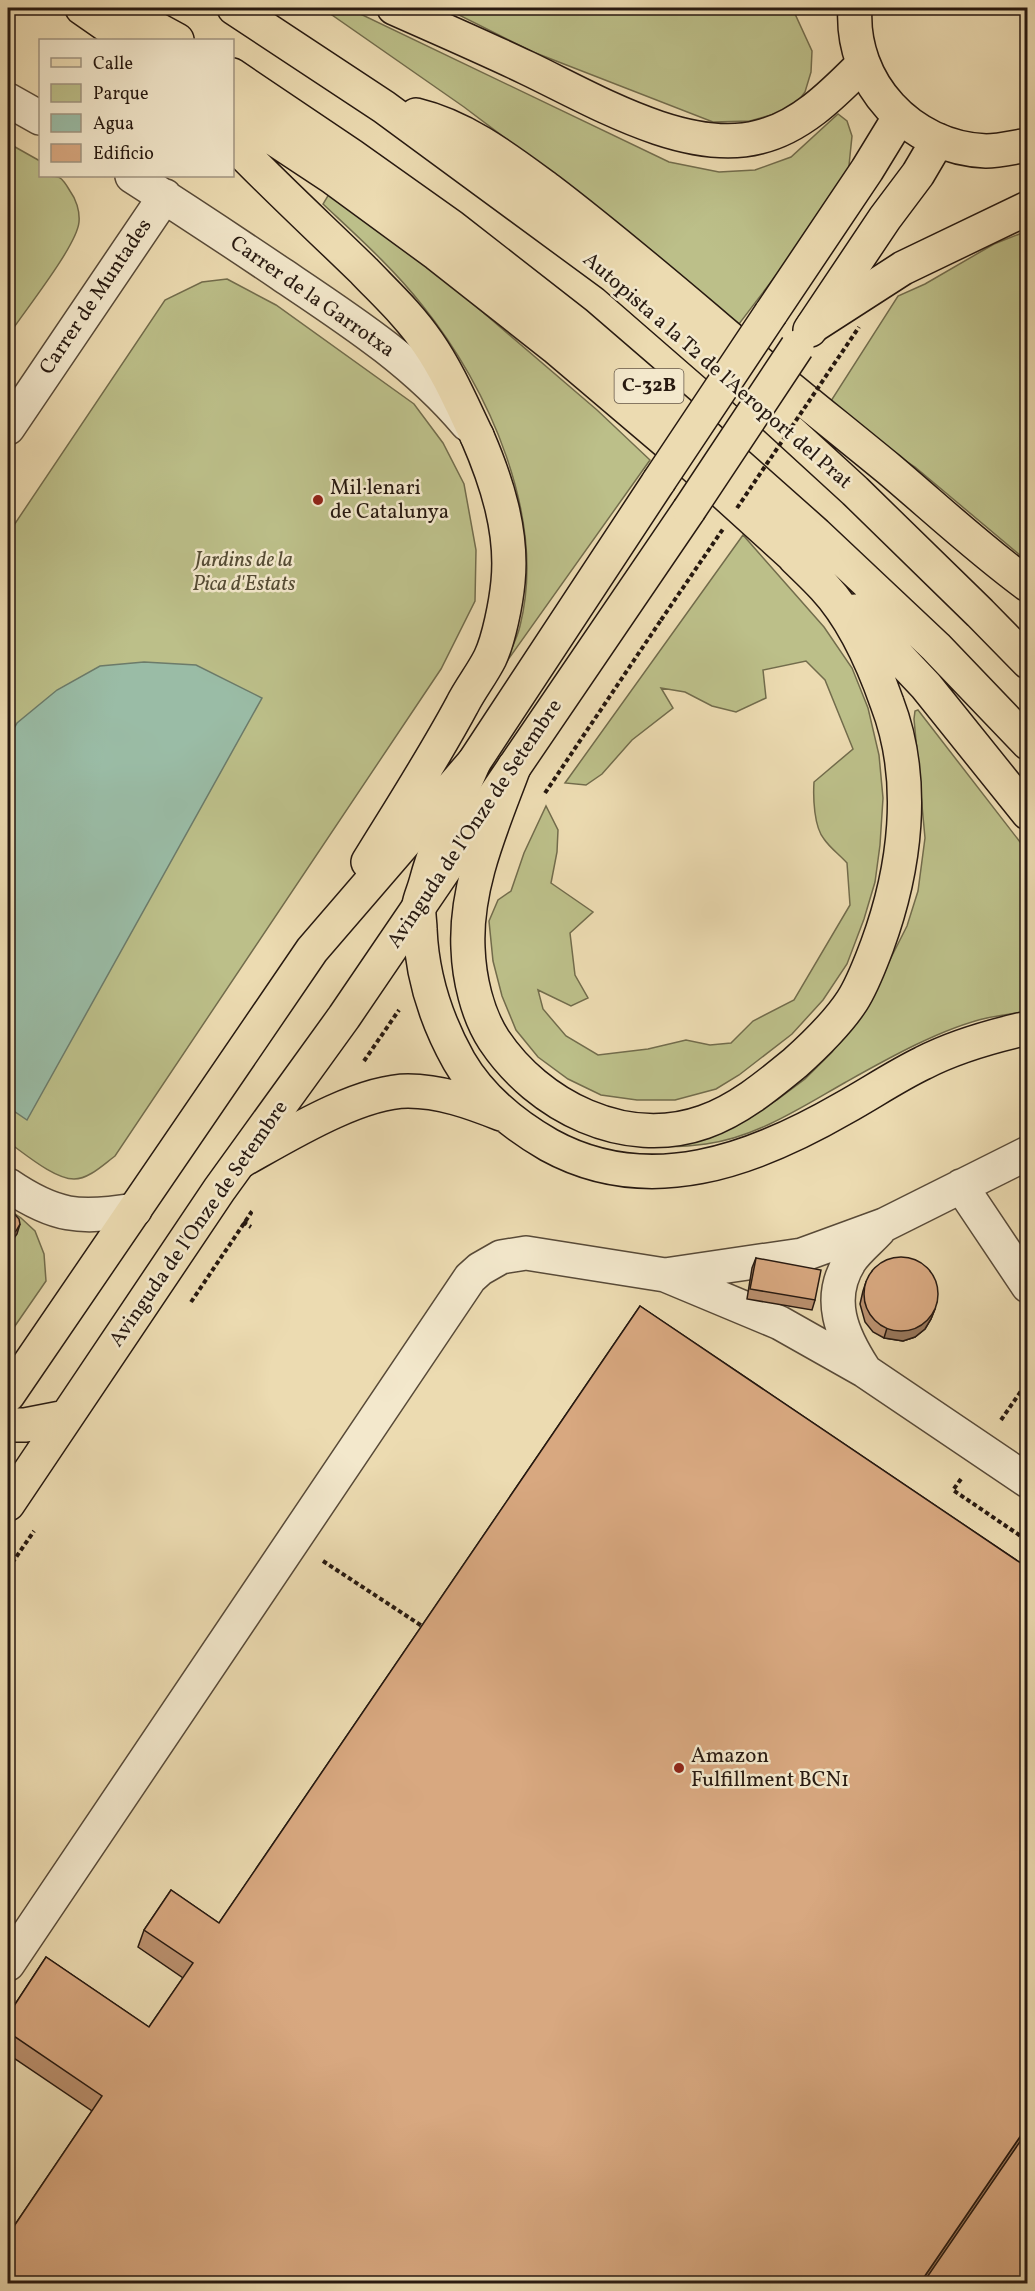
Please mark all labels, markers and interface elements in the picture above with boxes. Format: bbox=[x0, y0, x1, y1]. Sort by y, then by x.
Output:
legend bbox=[39, 39, 234, 177]
text: Calle bbox=[93, 52, 133, 77]
text: Parque bbox=[93, 82, 148, 107]
text: Agua bbox=[93, 112, 134, 137]
text: Edificio bbox=[93, 142, 154, 167]
street label: Carrer de Muntades bbox=[33, 213, 159, 381]
street label: Carrer de la Garrotxa bbox=[224, 229, 400, 365]
street label: Autopista a la T2 de l'Aeroport del Prat bbox=[576, 246, 858, 496]
road number: C-32B bbox=[614, 369, 684, 403]
place label: Mil·lenari de Catalunya bbox=[330, 474, 449, 527]
marker: Mil·lenari de Catalunya bbox=[311, 493, 325, 507]
park label: Jardins de la Pica d'Estats bbox=[193, 546, 296, 599]
street label: Avinguda de l'Onze de Setembre bbox=[381, 694, 569, 954]
street label: Avinguda de l'Onze de Setembre bbox=[103, 1095, 295, 1353]
place label: Amazon Fulfillment BCN1 bbox=[691, 1742, 849, 1795]
marker: Amazon Fulfillment BCN1 bbox=[672, 1761, 686, 1775]

